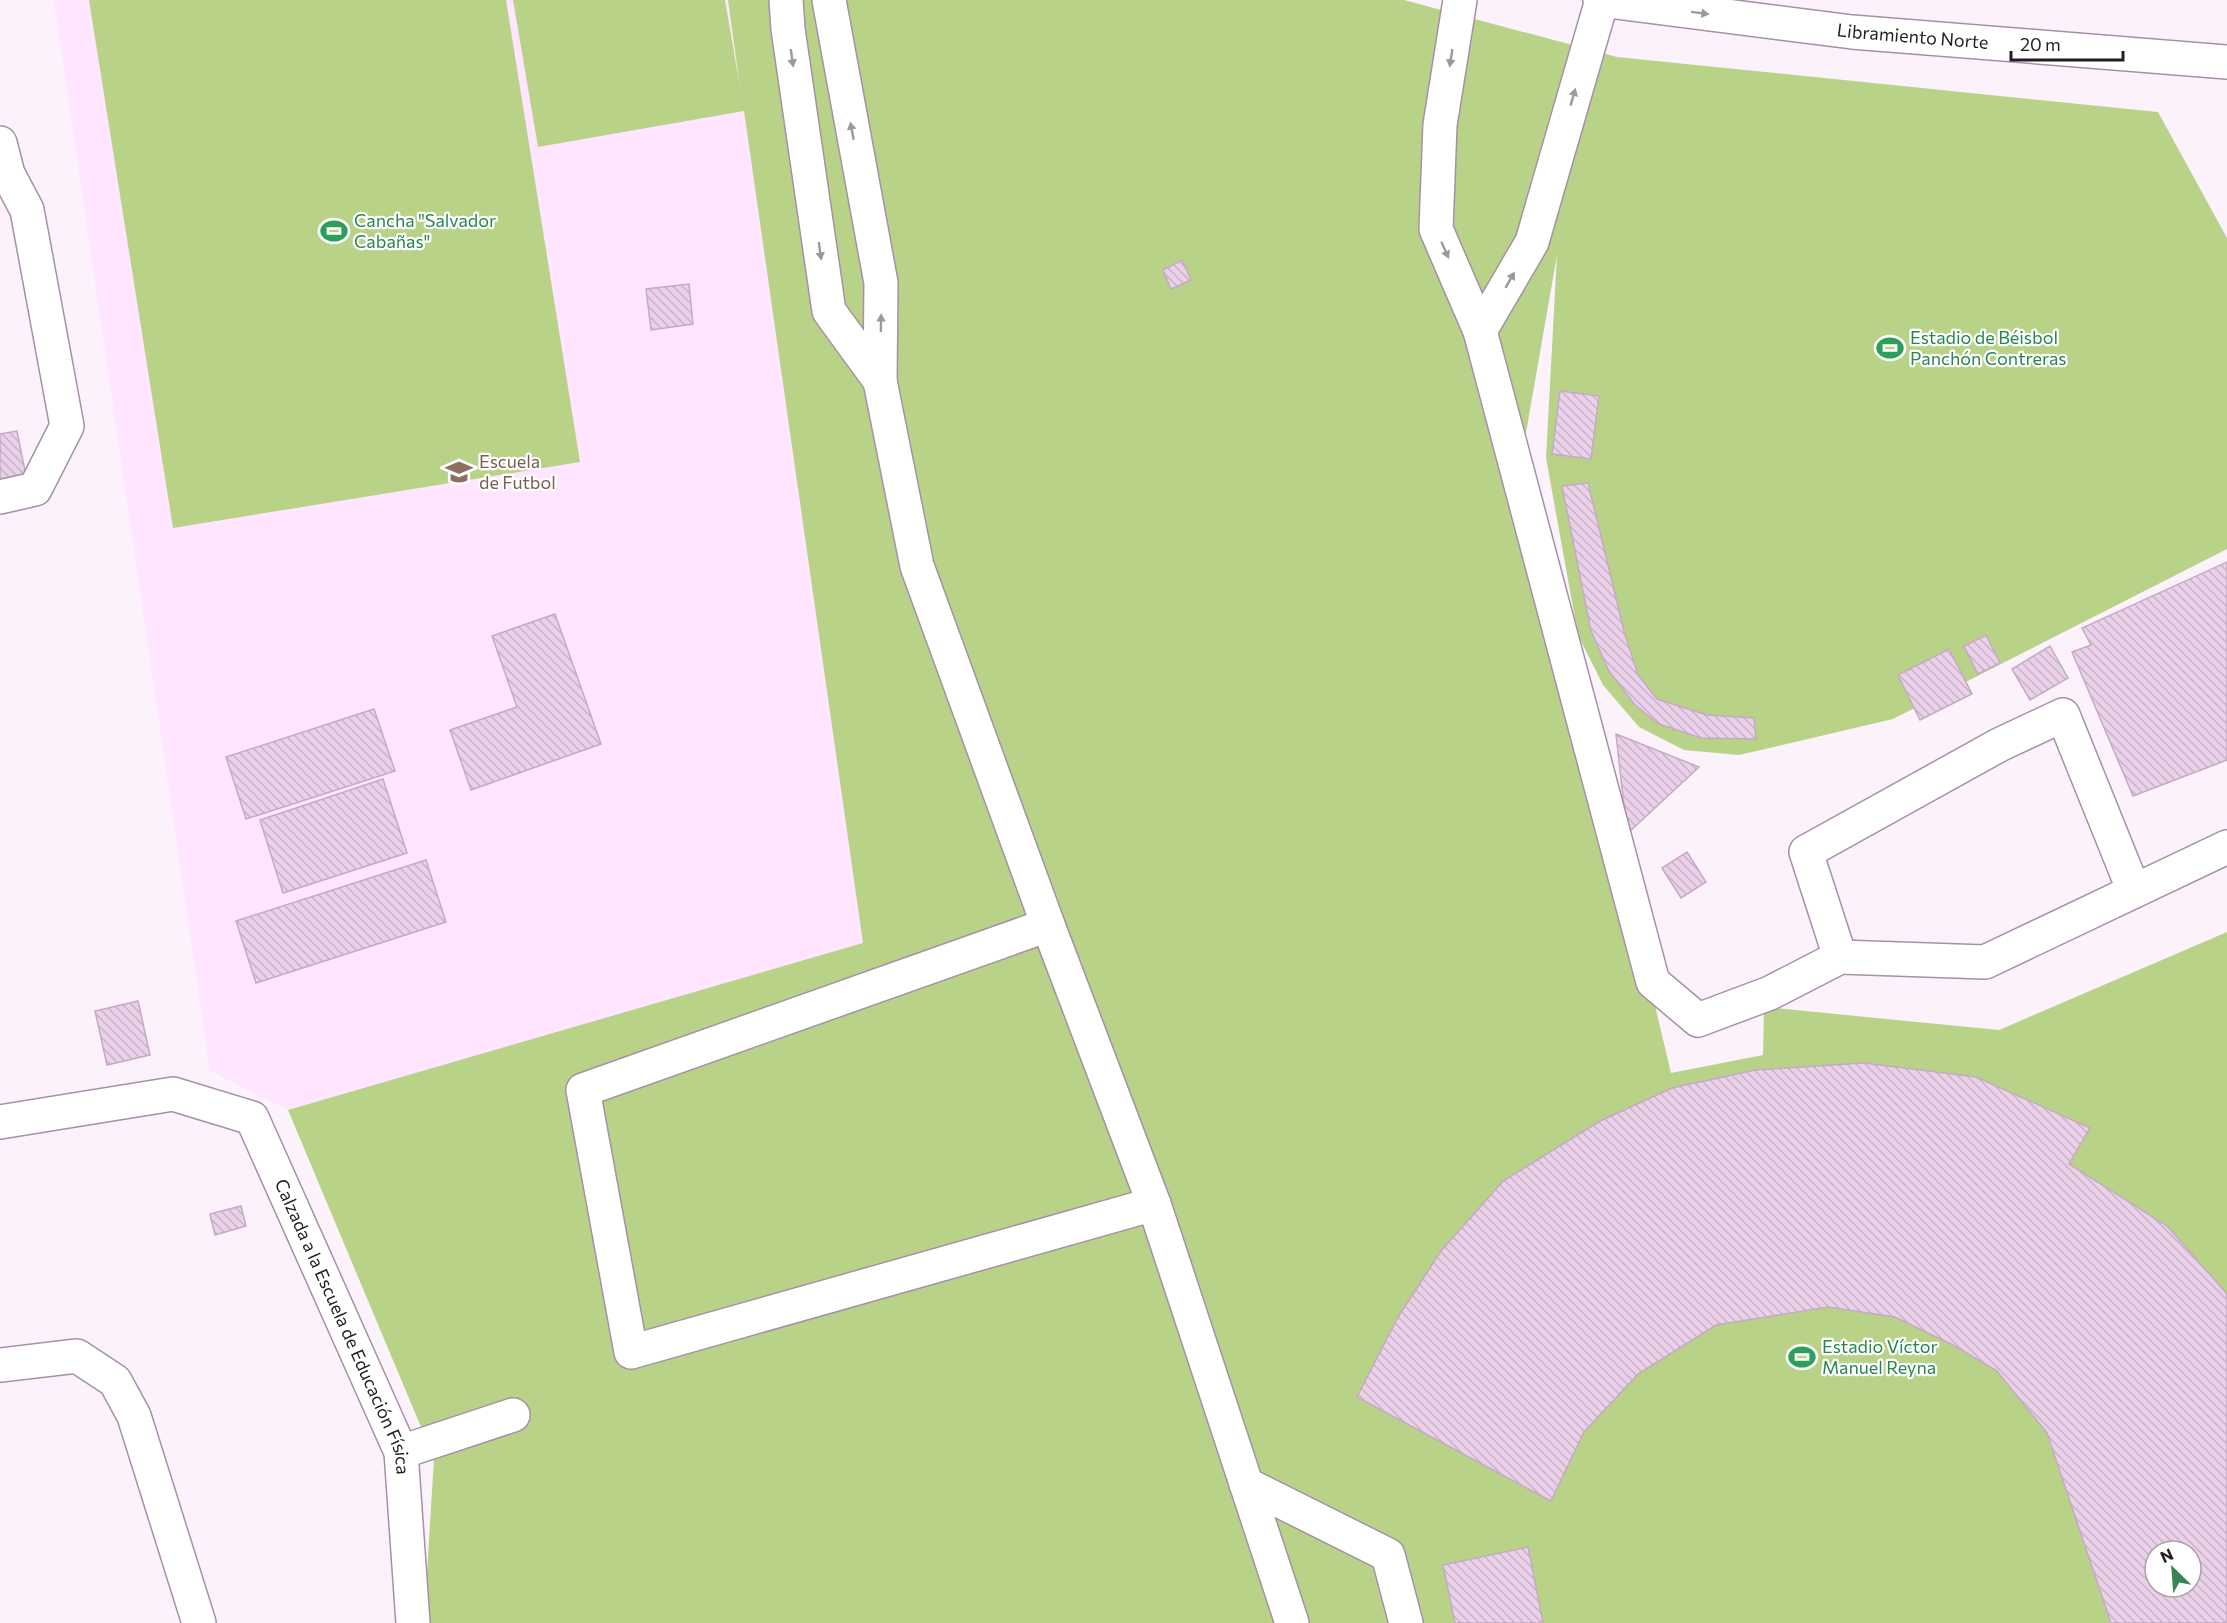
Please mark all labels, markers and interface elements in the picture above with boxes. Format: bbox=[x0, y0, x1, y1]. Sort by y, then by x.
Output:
one-way arrow bbox=[1690, 8, 1709, 18]
street label: Libramiento Norte bbox=[1836, 18, 1989, 53]
scale bar bbox=[2011, 24, 2124, 62]
text: 20 m bbox=[2020, 33, 2061, 55]
one-way arrow bbox=[1446, 48, 1455, 67]
one-way arrow bbox=[788, 49, 797, 68]
one-way arrow bbox=[1569, 88, 1578, 106]
one-way arrow bbox=[847, 121, 856, 140]
place label: Cancha "Salvador Cabañas" bbox=[354, 209, 496, 252]
sports icon: Cancha "Salvador Cabañas" bbox=[319, 216, 349, 246]
one-way arrow bbox=[1440, 241, 1450, 259]
one-way arrow bbox=[816, 242, 825, 261]
one-way arrow bbox=[1504, 272, 1515, 288]
one-way arrow bbox=[876, 313, 886, 332]
place label: Estadio de Béisbol Panchón Contreras bbox=[1910, 326, 2067, 369]
sports icon: Estadio de Béisbol Panchón Contreras bbox=[1875, 333, 1905, 363]
place label: Escuela de Futbol bbox=[479, 450, 556, 493]
school or university icon: Escuela de Futbol bbox=[444, 457, 474, 487]
street label: Calzada a la Escuela de Educación Física bbox=[271, 1175, 415, 1475]
place label: Estadio Víctor Manuel Reyna bbox=[1822, 1335, 1938, 1378]
sports icon: Estadio Víctor Manuel Reyna bbox=[1787, 1342, 1817, 1372]
north arrow bbox=[2143, 1539, 2203, 1599]
text: N bbox=[2157, 1544, 2176, 1566]

